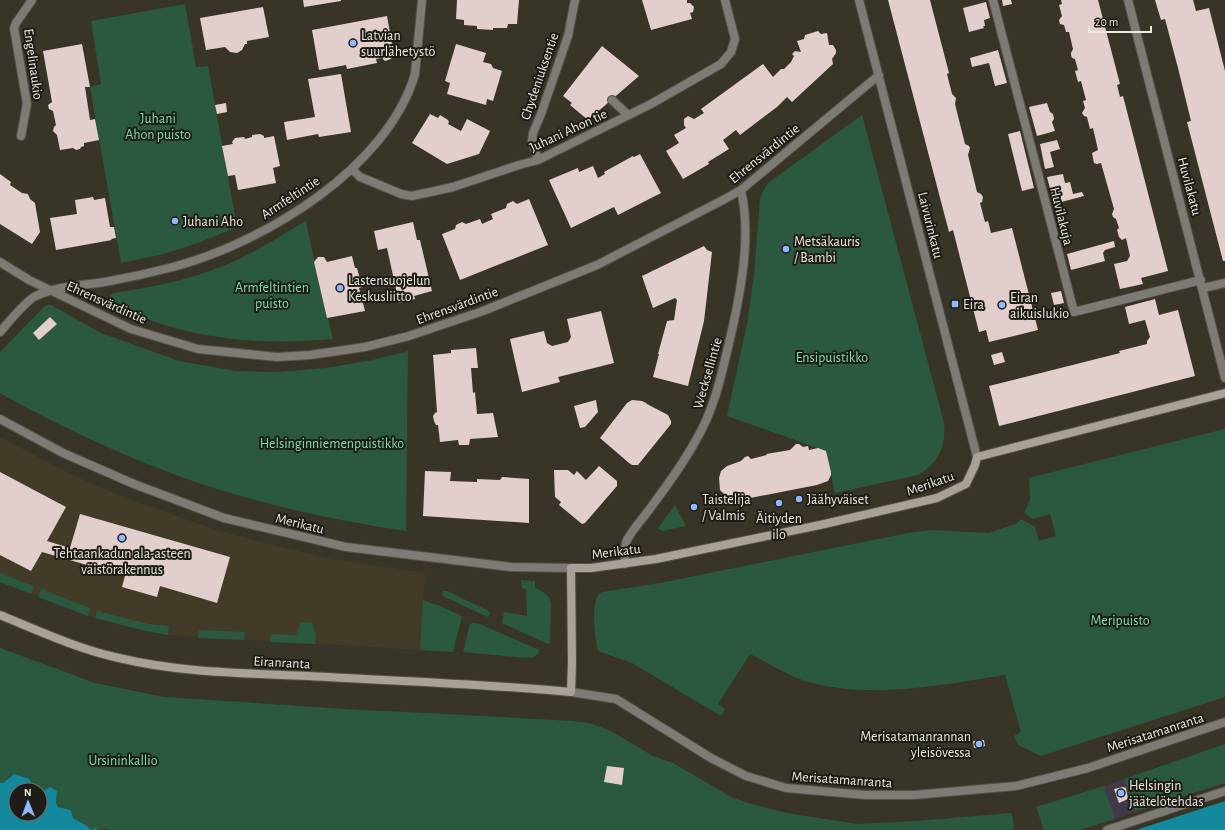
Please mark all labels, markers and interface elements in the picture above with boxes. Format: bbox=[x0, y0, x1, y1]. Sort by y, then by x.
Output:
scale bar bbox=[1089, 8, 1151, 34]
text: 20 m bbox=[1095, 16, 1118, 28]
street label: Engelinaukio bbox=[21, 28, 45, 101]
place label: Latvian suurlähetystö bbox=[361, 29, 435, 59]
street label: Chydeniuksentie bbox=[518, 31, 561, 122]
marker: Latvian suurlähetystö bbox=[348, 38, 358, 48]
street label: Juhani Ahon tie bbox=[527, 107, 609, 155]
park label: Juhani Ahon puisto bbox=[125, 112, 191, 142]
street label: Ehrensvärdintie bbox=[727, 121, 802, 186]
street label: Huvilakatu bbox=[1175, 156, 1204, 217]
street label: Armfeltintie bbox=[259, 174, 322, 222]
street label: Huvilakuja bbox=[1047, 186, 1075, 247]
street label: Laivurinkatu bbox=[915, 191, 945, 260]
place label: Juhani Aho bbox=[183, 215, 243, 229]
marker: Juhani Aho bbox=[170, 216, 180, 226]
place label: Metsäkauris / Bambi bbox=[794, 235, 860, 265]
marker: Metsäkauris / Bambi bbox=[781, 244, 791, 254]
place label: Lastensuojelun Keskusliitto bbox=[348, 274, 430, 304]
street label: Ehrensvärdintie bbox=[64, 279, 149, 327]
park label: Armfeltintien puisto bbox=[235, 281, 309, 311]
marker: Lastensuojelun Keskusliitto bbox=[335, 283, 345, 293]
street label: Ehrensvärdintie bbox=[415, 285, 500, 327]
place label: Eiran aikuislukio bbox=[1010, 291, 1069, 321]
place label: Eira bbox=[963, 298, 985, 312]
marker: Eira bbox=[950, 299, 960, 309]
marker: Eiran aikuislukio bbox=[997, 300, 1007, 310]
street label: Wecksellintie bbox=[691, 336, 725, 411]
park label: Ensipuistikko bbox=[796, 351, 868, 365]
park label: Helsinginniemenpuistikko bbox=[260, 437, 404, 451]
street label: Merikatu bbox=[905, 469, 956, 499]
place label: Taistelija / Valmis bbox=[702, 493, 751, 523]
place label: Jäähyväiset bbox=[807, 493, 869, 507]
marker: Jäähyväiset bbox=[794, 494, 804, 504]
marker: Äitiyden ilo bbox=[774, 498, 784, 508]
marker: Taistelija / Valmis bbox=[689, 502, 699, 512]
place label: Äitiyden ilo bbox=[756, 510, 802, 542]
street label: Merikatu bbox=[274, 511, 325, 537]
marker: Tehtaankadun ala-asteen väistörakennus bbox=[117, 533, 127, 543]
street label: Merikatu bbox=[591, 542, 641, 562]
place label: Tehtaankadun ala-asteen väistörakennus bbox=[53, 547, 191, 577]
park label: Meripuisto bbox=[1090, 614, 1150, 628]
street label: Eiranranta bbox=[253, 655, 311, 672]
street label: Merisatamanranta bbox=[1105, 711, 1206, 755]
place label: Merisatamanrannan yleisövessa bbox=[860, 730, 972, 760]
marker: Merisatamanrannan yleisövessa bbox=[974, 739, 984, 749]
park label: Ursininkallio bbox=[88, 754, 158, 768]
street label: Merisatamanranta bbox=[791, 769, 893, 791]
place label: Helsingin jäätelötehdas bbox=[1129, 779, 1204, 809]
north arrow bbox=[8, 782, 48, 822]
text: N bbox=[24, 787, 32, 798]
marker: Helsingin jäätelötehdas bbox=[1116, 788, 1126, 798]

